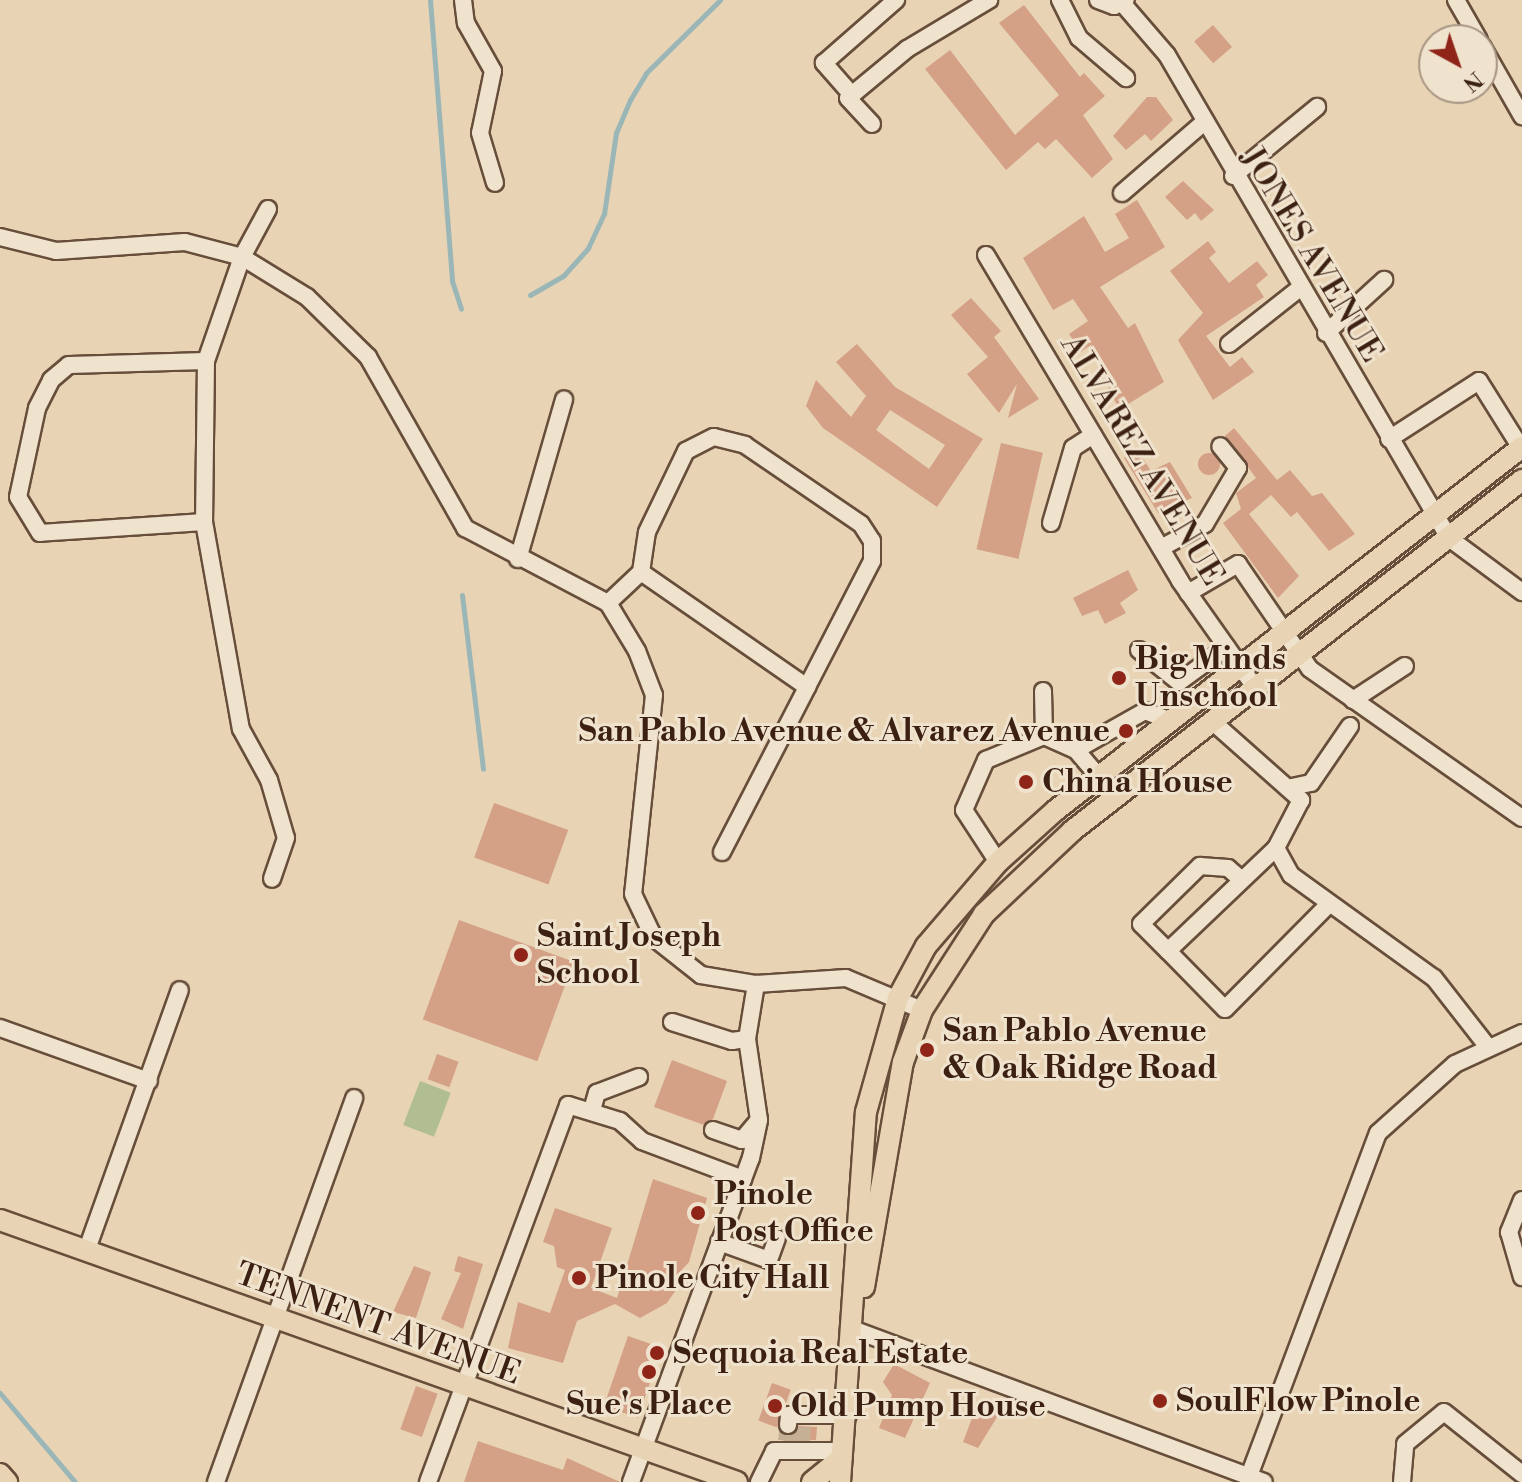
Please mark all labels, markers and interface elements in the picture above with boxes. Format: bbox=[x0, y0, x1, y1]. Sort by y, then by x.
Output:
north arrow bbox=[1418, 24, 1498, 104]
text: N bbox=[1457, 65, 1488, 97]
street label: JONES AVENUE bbox=[1233, 141, 1391, 369]
street label: ALVAREZ AVENUE bbox=[1052, 328, 1232, 592]
place label: Big Minds Unschool bbox=[1135, 641, 1286, 716]
marker: Big Minds Unschool bbox=[1110, 669, 1128, 687]
place label: San Pablo Avenue & Alvarez Avenue bbox=[579, 712, 1110, 750]
marker: San Pablo Avenue & Alvarez Avenue bbox=[1117, 722, 1135, 740]
place label: China House bbox=[1042, 763, 1233, 801]
marker: China House bbox=[1017, 773, 1035, 791]
place label: Saint Joseph School bbox=[537, 918, 721, 993]
marker: Saint Joseph School bbox=[512, 946, 530, 964]
place label: San Pablo Avenue & Oak Ridge Road bbox=[943, 1013, 1218, 1088]
marker: San Pablo Avenue & Oak Ridge Road bbox=[918, 1041, 936, 1059]
place label: Pinole Post Office bbox=[714, 1176, 874, 1251]
marker: Pinole Post Office bbox=[689, 1204, 707, 1222]
street label: TENNENT AVENUE bbox=[230, 1255, 526, 1393]
place label: Pinole City Hall bbox=[595, 1259, 829, 1297]
marker: Pinole City Hall bbox=[570, 1269, 588, 1287]
place label: Sequoia Real Estate bbox=[673, 1334, 968, 1372]
marker: Sequoia Real Estate bbox=[648, 1344, 666, 1362]
marker: Sue's Place bbox=[640, 1363, 658, 1381]
place label: SoulFlow Pinole bbox=[1176, 1382, 1421, 1420]
place label: Sue's Place bbox=[566, 1385, 732, 1423]
place label: Old Pump House bbox=[791, 1387, 1046, 1425]
marker: SoulFlow Pinole bbox=[1151, 1392, 1169, 1410]
marker: Old Pump House bbox=[766, 1397, 784, 1415]

